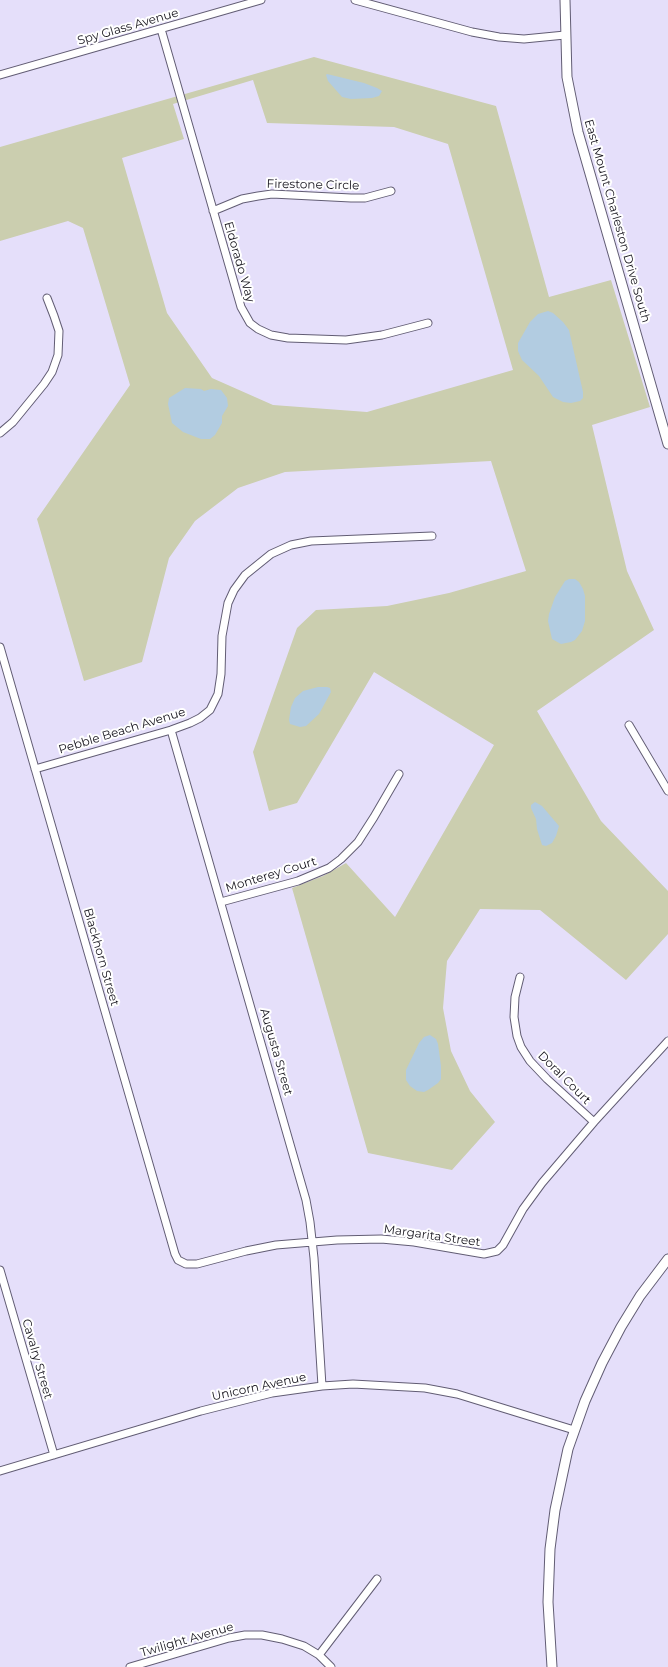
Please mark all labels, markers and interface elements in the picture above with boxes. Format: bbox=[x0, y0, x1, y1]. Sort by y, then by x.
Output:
street label: Spy Glass Avenue bbox=[76, 6, 180, 48]
street label: East Mount Charleston Drive South bbox=[581, 118, 653, 324]
street label: Firestone Circle bbox=[266, 177, 360, 193]
street label: Eldorado Way bbox=[221, 220, 257, 304]
street label: Pebble Beach Avenue bbox=[57, 705, 187, 757]
street label: Monterey Court bbox=[224, 854, 318, 896]
street label: Blackhorn Street bbox=[80, 906, 122, 1008]
street label: Augusta Street bbox=[257, 1007, 295, 1097]
street label: Doral Court bbox=[535, 1049, 593, 1107]
street label: Margarita Street bbox=[383, 1222, 481, 1250]
street label: Cavalry Street bbox=[19, 1317, 55, 1401]
street label: Unicorn Avenue bbox=[210, 1370, 308, 1404]
street label: Twilight Avenue bbox=[139, 1620, 235, 1660]

